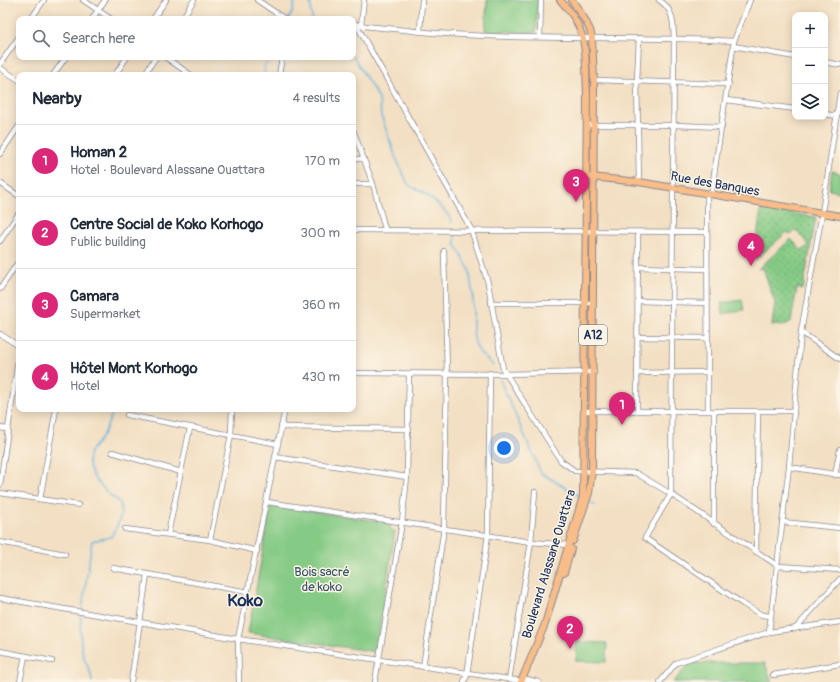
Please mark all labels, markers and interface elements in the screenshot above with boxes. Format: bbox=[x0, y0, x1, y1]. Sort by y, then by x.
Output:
map controls bbox=[792, 12, 828, 120]
button: + bbox=[792, 12, 828, 48]
search box bbox=[16, 16, 356, 60]
icon: search bbox=[30, 27, 52, 49]
text: Search here bbox=[62, 29, 135, 48]
button: − bbox=[792, 48, 828, 84]
button: layers bbox=[792, 84, 828, 120]
text: Nearby bbox=[32, 88, 81, 109]
text: 4 results bbox=[293, 90, 340, 106]
text: Homan 2 bbox=[70, 143, 127, 162]
text: 1 bbox=[42, 153, 48, 169]
text: 170 m bbox=[305, 153, 340, 169]
text: Hotel · Boulevard Alassane Ouattara bbox=[70, 162, 265, 178]
street label: Rue des Banques bbox=[669, 168, 761, 200]
pin: 3 bbox=[563, 169, 589, 202]
text: Centre Social de Koko Korhogo bbox=[70, 215, 263, 234]
text: 2 bbox=[41, 225, 49, 241]
text: 300 m bbox=[301, 225, 340, 241]
pin: 4 bbox=[738, 233, 764, 266]
text: Public building bbox=[70, 234, 146, 250]
text: Camara bbox=[70, 287, 119, 306]
text: 3 bbox=[41, 297, 49, 313]
text: 360 m bbox=[302, 297, 340, 313]
text: Supermarket bbox=[70, 306, 141, 322]
road number: A12 bbox=[579, 325, 607, 345]
text: Hôtel Mont Korhogo bbox=[70, 359, 197, 378]
text: 4 bbox=[41, 369, 49, 385]
text: 430 m bbox=[302, 369, 340, 385]
text: Hotel bbox=[70, 378, 100, 394]
pin: 1 bbox=[609, 392, 635, 425]
your location bbox=[494, 438, 514, 458]
street label: Boulevard Alassane Ouattara bbox=[519, 488, 579, 640]
park label: Bois sacré de koko bbox=[294, 564, 350, 595]
district label: Koko bbox=[227, 590, 263, 611]
pin: 2 bbox=[557, 616, 583, 649]

